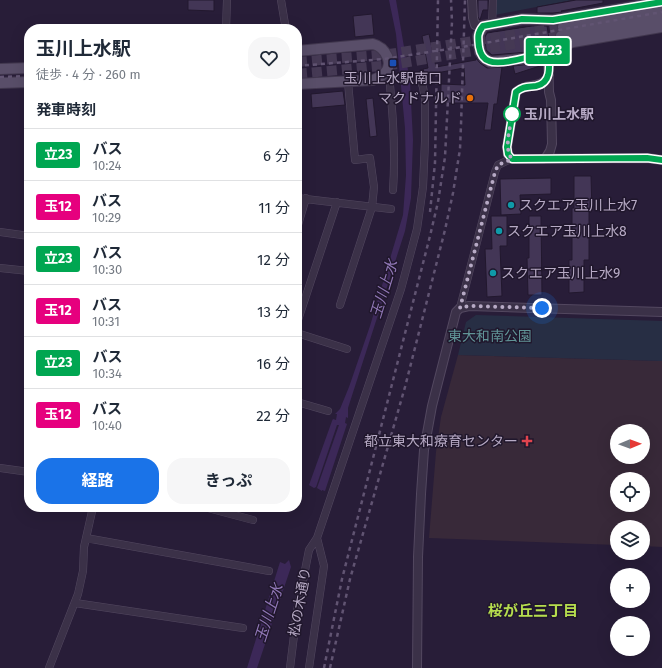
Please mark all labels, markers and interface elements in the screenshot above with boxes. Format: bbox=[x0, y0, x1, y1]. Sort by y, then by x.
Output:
text: 玉川上水駅 bbox=[36, 37, 131, 60]
button: heart bbox=[248, 37, 290, 79]
line badge: 立23 bbox=[525, 38, 571, 64]
text: 立23 bbox=[534, 42, 562, 59]
marker: 玉川上水駅南口 bbox=[388, 58, 398, 68]
text: 徒歩 · 4 分 · 260 m bbox=[36, 67, 141, 82]
place label: 玉川上水駅南口 bbox=[344, 70, 442, 87]
place label: マクドナルド bbox=[378, 90, 462, 107]
marker: マクドナルド bbox=[465, 93, 475, 103]
text: 発車時刻 bbox=[36, 101, 96, 119]
marker: 玉川上水駅 bbox=[503, 105, 521, 123]
place label: 玉川上水駅 bbox=[524, 106, 594, 123]
text: バス bbox=[92, 140, 122, 158]
text: 立23 bbox=[44, 146, 72, 163]
text: 6 分 bbox=[263, 147, 290, 165]
text: 10:24 bbox=[92, 158, 121, 173]
text: バス bbox=[92, 192, 122, 210]
place label: スクエア玉川上水7 bbox=[519, 197, 637, 214]
text: 玉12 bbox=[44, 198, 72, 215]
text: 11 分 bbox=[258, 199, 290, 217]
marker: スクエア玉川上水7 bbox=[506, 200, 516, 210]
text: 10:29 bbox=[92, 210, 121, 225]
place label: スクエア玉川上水8 bbox=[507, 223, 627, 240]
marker: スクエア玉川上水8 bbox=[494, 226, 504, 236]
text: バス bbox=[92, 244, 122, 262]
text: 立23 bbox=[44, 250, 72, 267]
text: 12 分 bbox=[257, 251, 290, 269]
water label: 玉川上水 bbox=[367, 256, 402, 320]
text: 10:30 bbox=[92, 262, 122, 277]
place label: スクエア玉川上水9 bbox=[501, 265, 620, 282]
marker: スクエア玉川上水9 bbox=[488, 268, 498, 278]
text: バス bbox=[92, 296, 122, 314]
your location bbox=[532, 298, 552, 318]
text: 玉12 bbox=[44, 302, 72, 319]
text: 13 分 bbox=[257, 303, 290, 321]
text: 10:31 bbox=[92, 314, 120, 329]
park label: 東大和南公園 bbox=[448, 328, 532, 345]
text: バス bbox=[92, 348, 122, 366]
text: 立23 bbox=[44, 354, 72, 371]
text: 16 分 bbox=[257, 355, 290, 373]
text: 10:34 bbox=[92, 366, 122, 381]
text: バス bbox=[92, 400, 122, 418]
text: 玉12 bbox=[44, 406, 72, 423]
text: 22 分 bbox=[256, 407, 290, 425]
text: 10:40 bbox=[92, 418, 122, 433]
north arrow bbox=[610, 424, 650, 464]
map controls bbox=[610, 424, 650, 656]
place label: 都立東大和療育センター bbox=[364, 433, 518, 450]
marker: 都立東大和療育センター bbox=[521, 435, 533, 447]
button: 経路 bbox=[36, 458, 159, 504]
button: きっぷ bbox=[167, 458, 290, 504]
button: locate bbox=[610, 472, 650, 512]
button: layers bbox=[610, 520, 650, 560]
street label: 松の木通り bbox=[286, 566, 314, 638]
button: + bbox=[610, 568, 650, 608]
water label: 玉川上水 bbox=[251, 580, 287, 644]
district label: 桜が丘三丁目 bbox=[488, 602, 578, 620]
button: − bbox=[610, 616, 650, 656]

